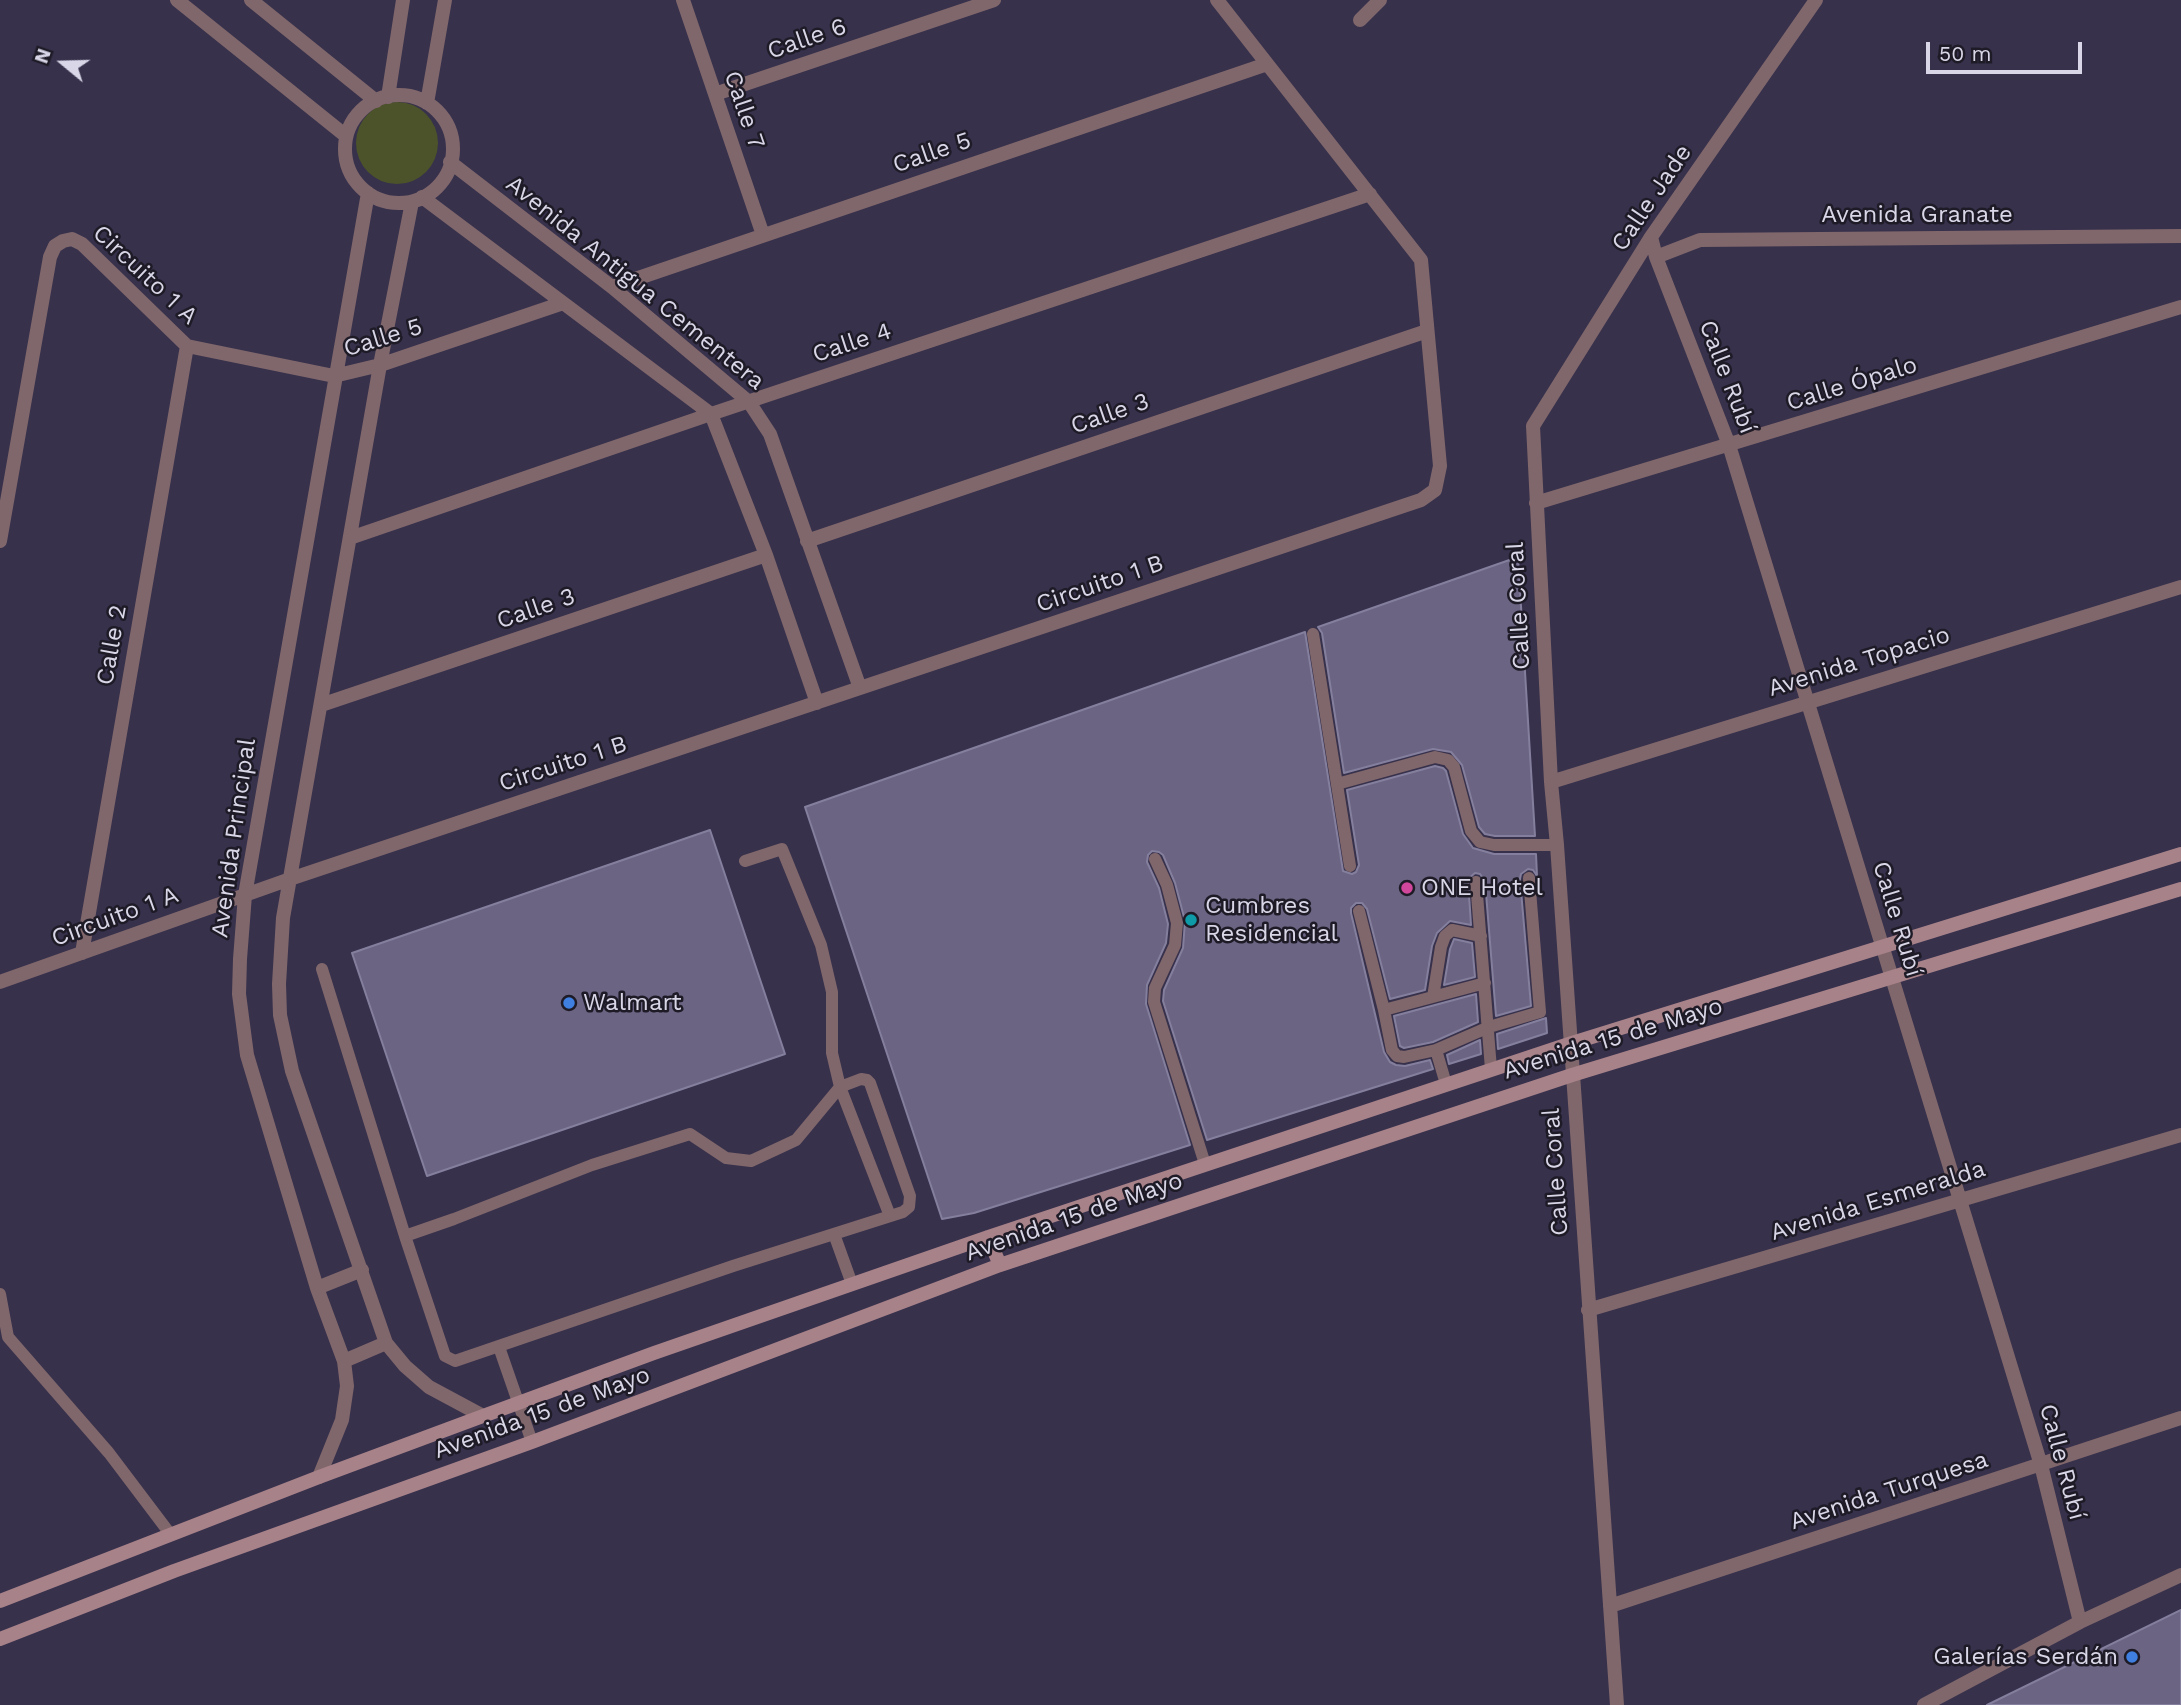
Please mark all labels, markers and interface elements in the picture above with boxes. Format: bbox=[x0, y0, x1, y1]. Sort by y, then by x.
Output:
street label: Calle 6 bbox=[764, 12, 850, 66]
north arrow bbox=[28, 28, 98, 98]
scale bar bbox=[1929, 28, 2085, 72]
text: 50 m bbox=[1939, 41, 1991, 66]
text: N bbox=[30, 46, 56, 66]
street label: Calle 7 bbox=[717, 67, 771, 153]
street label: Calle 5 bbox=[889, 126, 975, 180]
street label: Calle Jade bbox=[1606, 139, 1698, 257]
street label: Avenida Antigua Cementera bbox=[500, 170, 770, 396]
street label: Avenida Granate bbox=[1821, 201, 2013, 229]
street label: Circuito 1 A bbox=[87, 219, 203, 331]
street label: Calle 5 bbox=[340, 312, 426, 364]
street label: Calle Rubí bbox=[1692, 316, 1762, 438]
street label: Calle 4 bbox=[809, 317, 895, 369]
street label: Calle Ópalo bbox=[1783, 350, 1921, 418]
street label: Calle 3 bbox=[1067, 387, 1153, 441]
street label: Calle Coral bbox=[1501, 541, 1537, 671]
street label: Circuito 1 B bbox=[1033, 549, 1167, 619]
street label: Calle 3 bbox=[493, 582, 579, 636]
street label: Calle 2 bbox=[91, 603, 133, 687]
street label: Avenida Topacio bbox=[1765, 621, 1953, 703]
street label: Circuito 1 B bbox=[495, 730, 631, 798]
street label: Avenida Principal bbox=[206, 737, 262, 939]
street label: Calle Rubí bbox=[1866, 858, 1928, 980]
place label: ONE Hotel bbox=[1421, 874, 1543, 902]
marker: ONE Hotel bbox=[1399, 880, 1415, 896]
street label: Circuito 1 A bbox=[48, 881, 182, 953]
place label: Cumbres Residencial bbox=[1205, 892, 1338, 948]
marker: Cumbres Residencial bbox=[1183, 912, 1199, 928]
place label: Walmart bbox=[583, 989, 682, 1017]
street label: Avenida 15 de Mayo bbox=[1500, 992, 1726, 1086]
marker: Walmart bbox=[561, 995, 577, 1011]
street label: Calle Coral bbox=[1537, 1107, 1575, 1237]
street label: Avenida Esmeralda bbox=[1767, 1155, 1989, 1247]
street label: Avenida 15 de Mayo bbox=[962, 1166, 1186, 1268]
street label: Avenida 15 de Mayo bbox=[430, 1360, 654, 1466]
street label: Calle Rubí bbox=[2033, 1401, 2091, 1523]
street label: Avenida Turquesa bbox=[1786, 1445, 1992, 1537]
place label: Galerías Serdán bbox=[1933, 1643, 2118, 1671]
marker: Galerías Serdán bbox=[2124, 1649, 2140, 1665]

